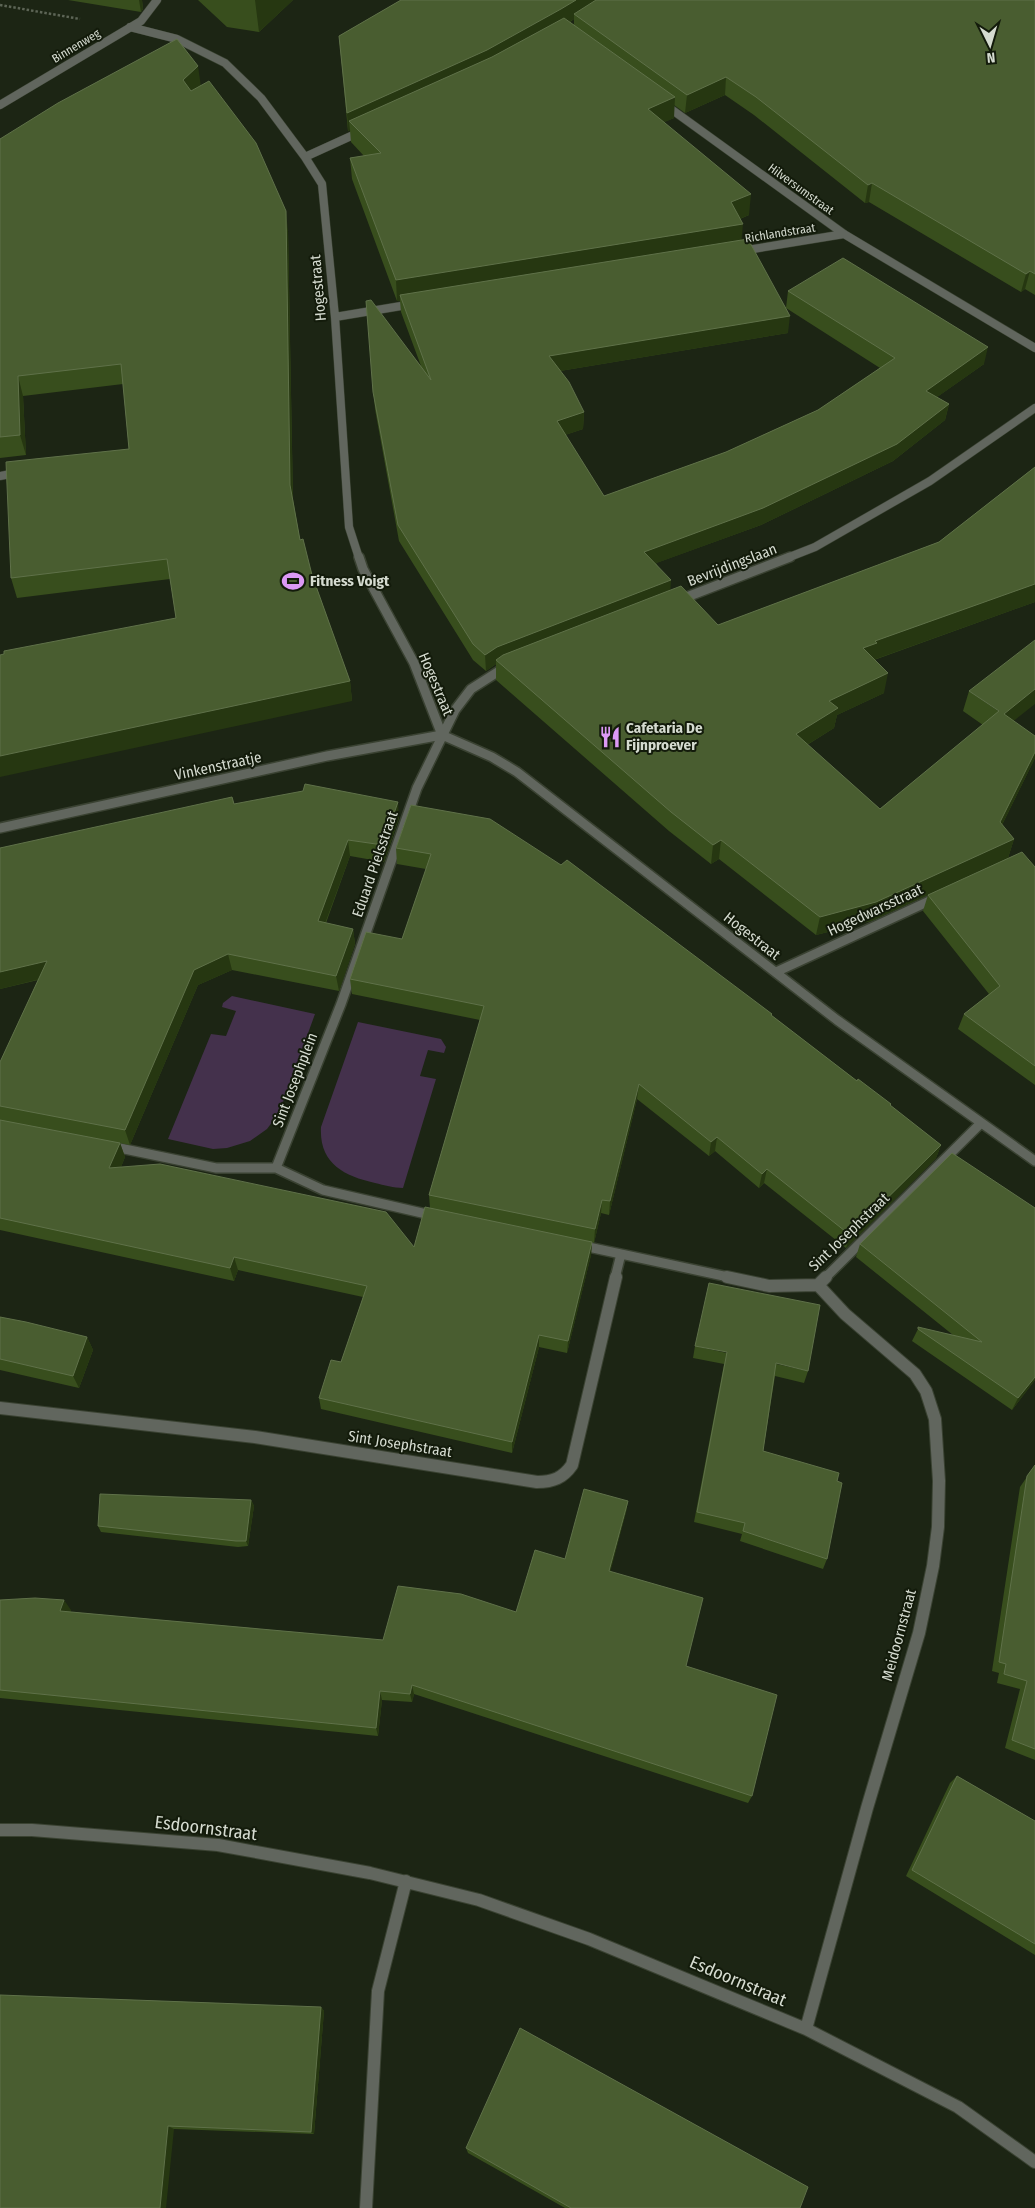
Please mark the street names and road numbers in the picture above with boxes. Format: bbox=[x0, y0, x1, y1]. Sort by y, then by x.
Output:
street label: Binnenweg bbox=[49, 26, 103, 66]
street label: Hilversumstraat bbox=[765, 161, 837, 218]
street label: Richlandstraat bbox=[744, 221, 816, 245]
street label: Hogestraat bbox=[306, 254, 330, 322]
street label: Bevrijdingslaan bbox=[685, 540, 779, 590]
street label: Hogestraat bbox=[415, 650, 457, 718]
street label: Vinkenstraatje bbox=[173, 748, 263, 784]
street label: Eduard Pielsstraat bbox=[348, 808, 402, 920]
street label: Hogedwarsstraat bbox=[824, 880, 926, 940]
street label: Hogestraat bbox=[720, 908, 784, 964]
street label: Sint Josephplein bbox=[269, 1030, 321, 1130]
street label: Sint Josephstraat bbox=[805, 1189, 893, 1275]
street label: Sint Josephstraat bbox=[347, 1427, 453, 1461]
street label: Meidoornstraat bbox=[878, 1587, 920, 1683]
street label: Esdoornstraat bbox=[153, 1811, 259, 1845]
street label: Esdoornstraat bbox=[686, 1951, 790, 2011]

